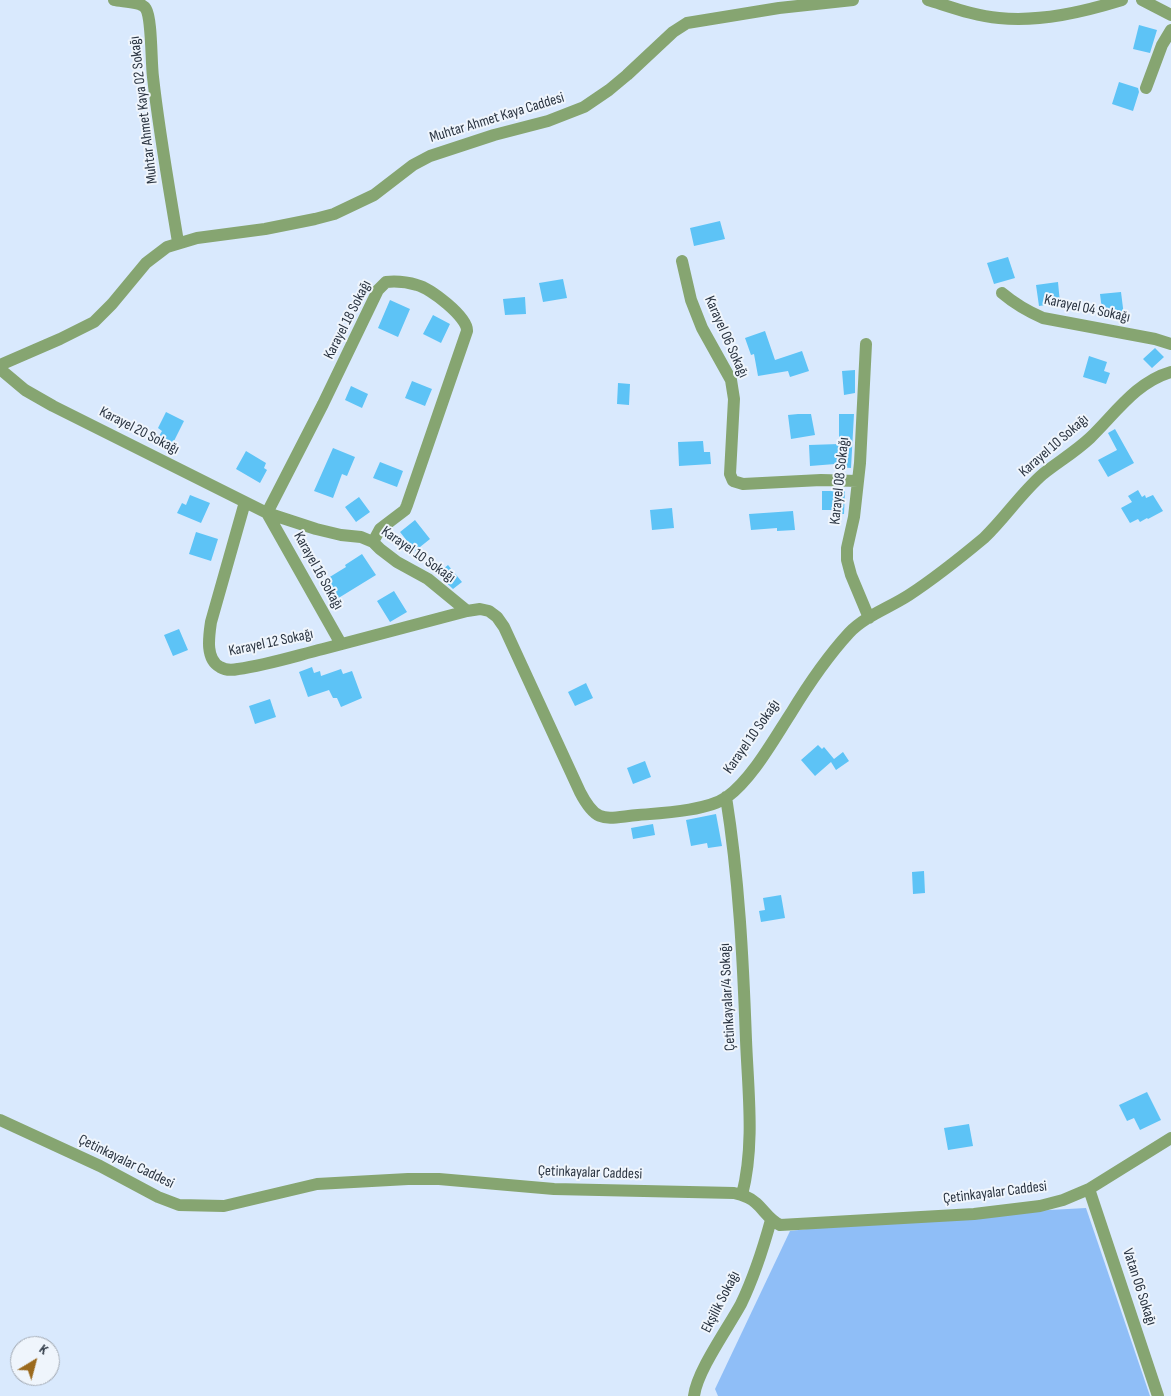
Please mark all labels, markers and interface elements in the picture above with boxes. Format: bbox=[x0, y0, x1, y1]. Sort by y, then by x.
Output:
street label: Muhtar Ahmet Kaya 02 Sokağı bbox=[126, 35, 162, 185]
street label: Muhtar Ahmet Kaya Caddesi bbox=[427, 89, 567, 147]
street label: Karayel 18 Sokağı bbox=[320, 278, 376, 362]
street label: Karayel 04 Sokağı bbox=[1042, 291, 1132, 327]
street label: Karayel 06 Sokağı bbox=[700, 293, 752, 381]
street label: Karayel 20 Sokağı bbox=[96, 403, 182, 459]
street label: Karayel 10 Sokağı bbox=[1016, 411, 1092, 481]
street label: Karayel 08 Sokağı bbox=[826, 436, 854, 526]
street label: Karayel 10 Sokağı bbox=[377, 523, 459, 587]
street label: Karayel 16 Sokağı bbox=[289, 529, 347, 613]
street label: Karayel 12 Sokağı bbox=[227, 625, 315, 661]
street label: Karayel 10 Sokağı bbox=[720, 696, 784, 778]
street label: Çetinkayalar/4 Sokağı bbox=[716, 943, 740, 1051]
street label: Çetinkayalar Caddesi bbox=[75, 1131, 177, 1193]
street label: Çetinkayalar Caddesi bbox=[538, 1162, 642, 1184]
street label: Çetinkayalar Caddesi bbox=[942, 1178, 1048, 1208]
street label: Vatan 06 Sokağı bbox=[1118, 1246, 1160, 1328]
street label: Ekşilik Sokağı bbox=[698, 1268, 744, 1336]
north arrow bbox=[10, 1336, 60, 1386]
text: K bbox=[36, 1341, 52, 1358]

